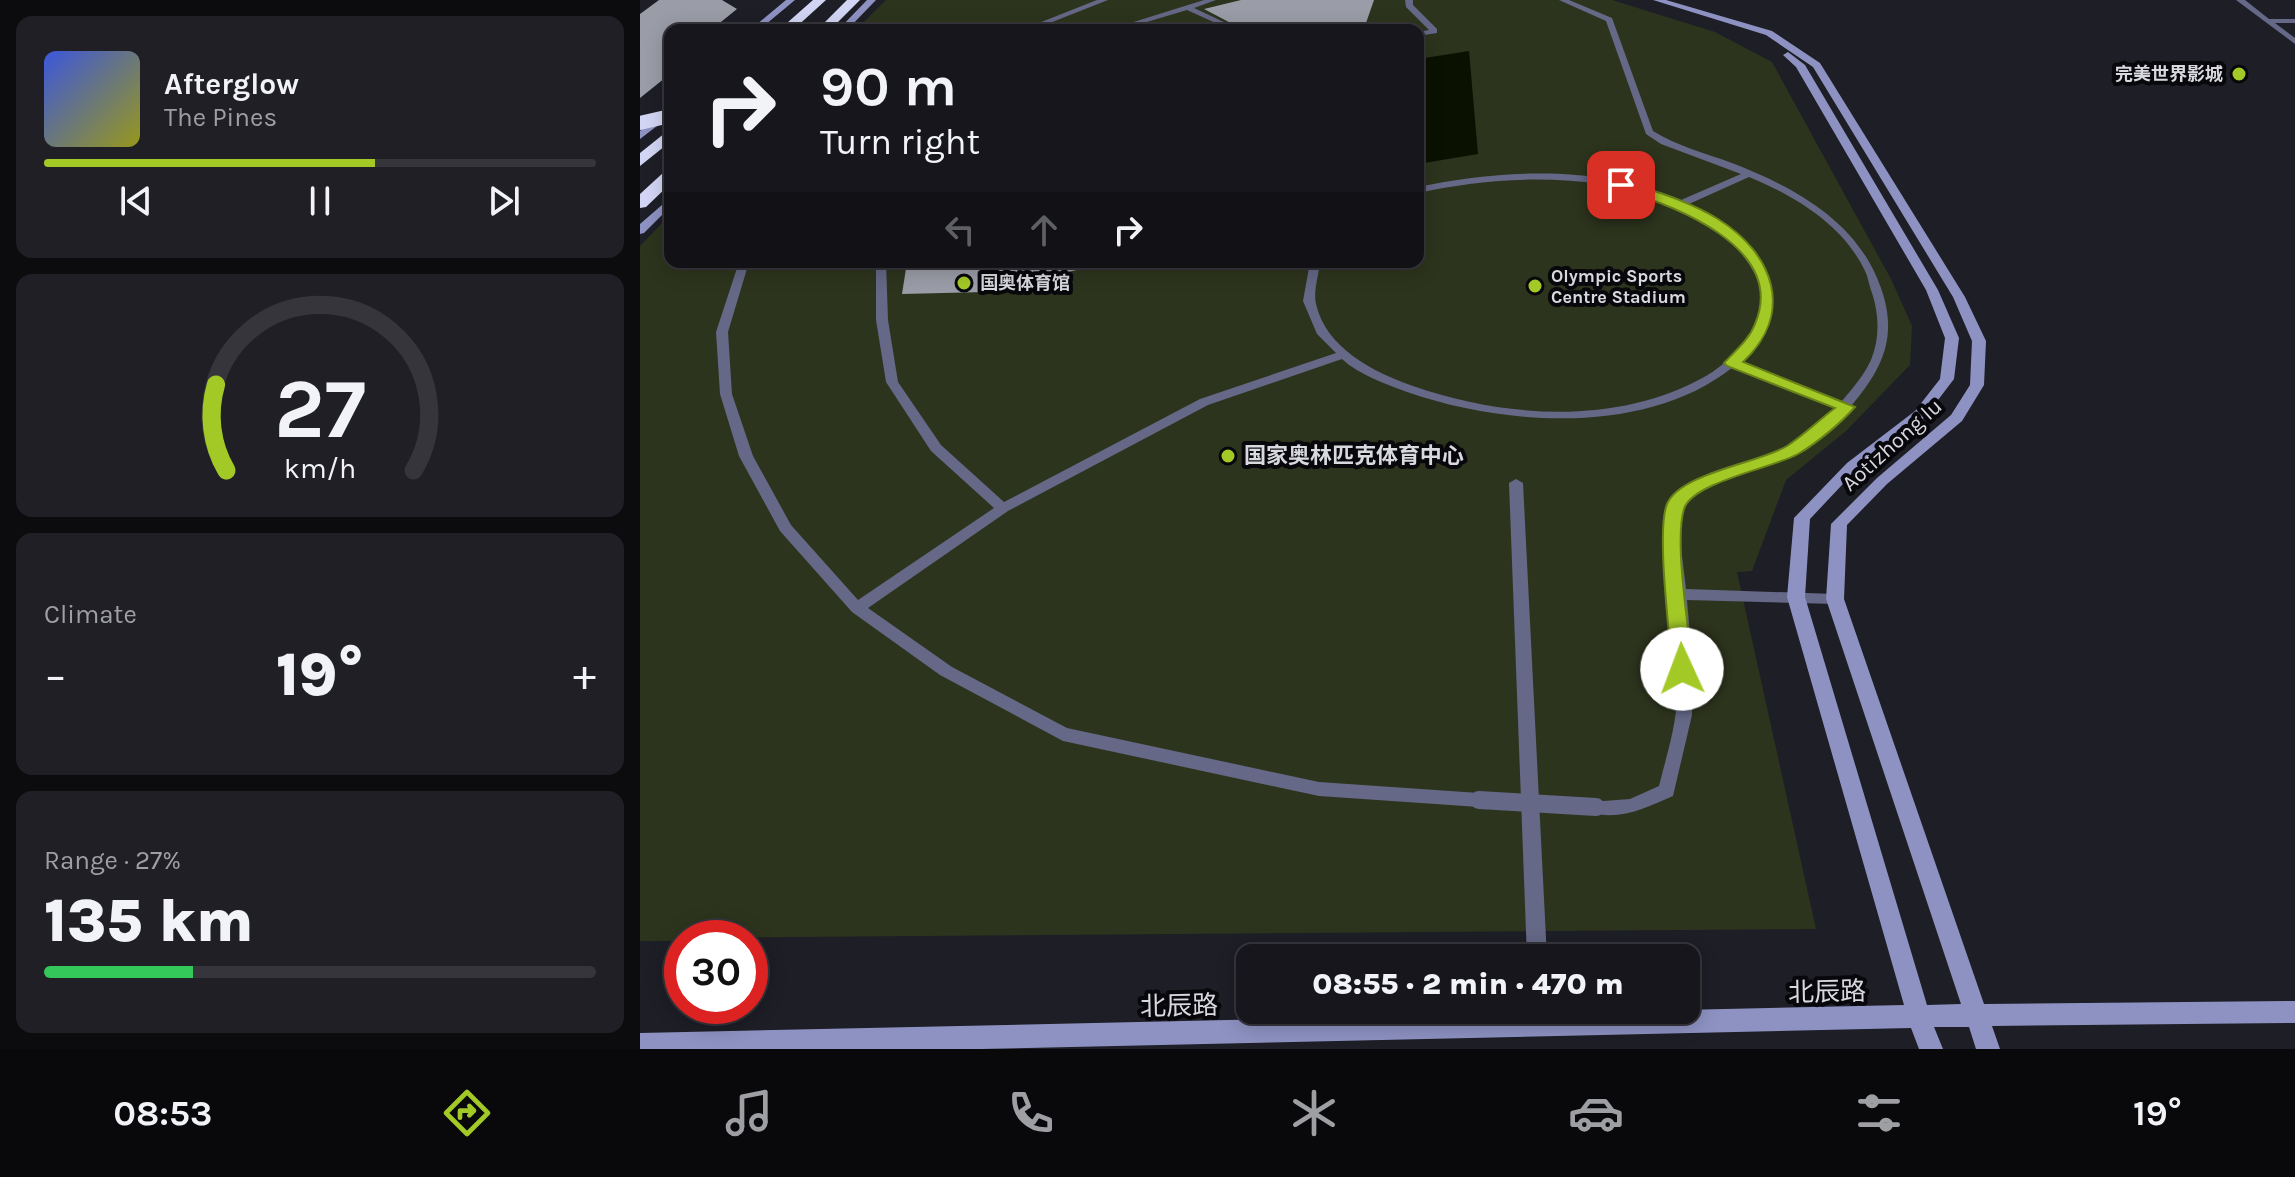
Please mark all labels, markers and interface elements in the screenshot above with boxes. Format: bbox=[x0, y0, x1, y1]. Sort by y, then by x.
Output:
text: 90 m bbox=[820, 54, 957, 119]
icon: right bbox=[688, 56, 792, 160]
place label: 完美世界影城 bbox=[2115, 63, 2223, 85]
marker: 完美世界影城 bbox=[2230, 65, 2248, 83]
text: Afterglow bbox=[164, 66, 299, 102]
text: The Pines bbox=[164, 102, 277, 133]
text: Turn right bbox=[820, 121, 980, 163]
pin bbox=[1587, 151, 1655, 219]
icon: arrive bbox=[1599, 163, 1643, 207]
icon: previous bbox=[114, 179, 158, 223]
icon: pause bbox=[298, 179, 342, 223]
icon: next bbox=[482, 179, 526, 223]
icon: left bbox=[938, 208, 982, 252]
icon: ahead bbox=[1022, 208, 1066, 252]
icon: right bbox=[1106, 208, 1150, 252]
place label: Olympic Sports Centre Stadium bbox=[1551, 265, 1686, 308]
place label: 国奥体育馆 bbox=[980, 272, 1070, 294]
marker: 国奥体育馆 bbox=[955, 274, 973, 292]
marker: Olympic Sports Centre Stadium bbox=[1526, 277, 1544, 295]
text: 27 bbox=[274, 361, 366, 458]
street label: Aotizhong lu bbox=[1837, 393, 1947, 497]
place label: 国家奥林匹克体育中心 bbox=[1244, 443, 1464, 469]
marker: 国家奥林匹克体育中心 bbox=[1219, 447, 1237, 465]
text: km/h bbox=[284, 453, 356, 486]
text: Climate bbox=[44, 599, 137, 630]
position arrow bbox=[1640, 627, 1724, 711]
text: 19° bbox=[276, 640, 364, 710]
text: − bbox=[44, 650, 67, 701]
text: + bbox=[573, 650, 596, 701]
text: Range · 27% bbox=[44, 845, 181, 876]
text: 135 km bbox=[44, 886, 254, 956]
speed limit sign: 30 bbox=[664, 920, 768, 1024]
text: 08:55 · 2 min · 470 m bbox=[1312, 966, 1624, 1002]
street label: 北辰路 bbox=[1788, 976, 1866, 1008]
street label: 北辰路 bbox=[1140, 990, 1218, 1022]
icon: directions bbox=[439, 1085, 495, 1141]
icon: music bbox=[721, 1085, 777, 1141]
icon: phone bbox=[1003, 1085, 1059, 1141]
icon: climate bbox=[1286, 1085, 1342, 1141]
icon: car bbox=[1568, 1085, 1624, 1141]
icon: filters bbox=[1851, 1085, 1907, 1141]
text: 08:53 bbox=[113, 1092, 212, 1134]
text: 19° bbox=[2133, 1092, 2182, 1134]

